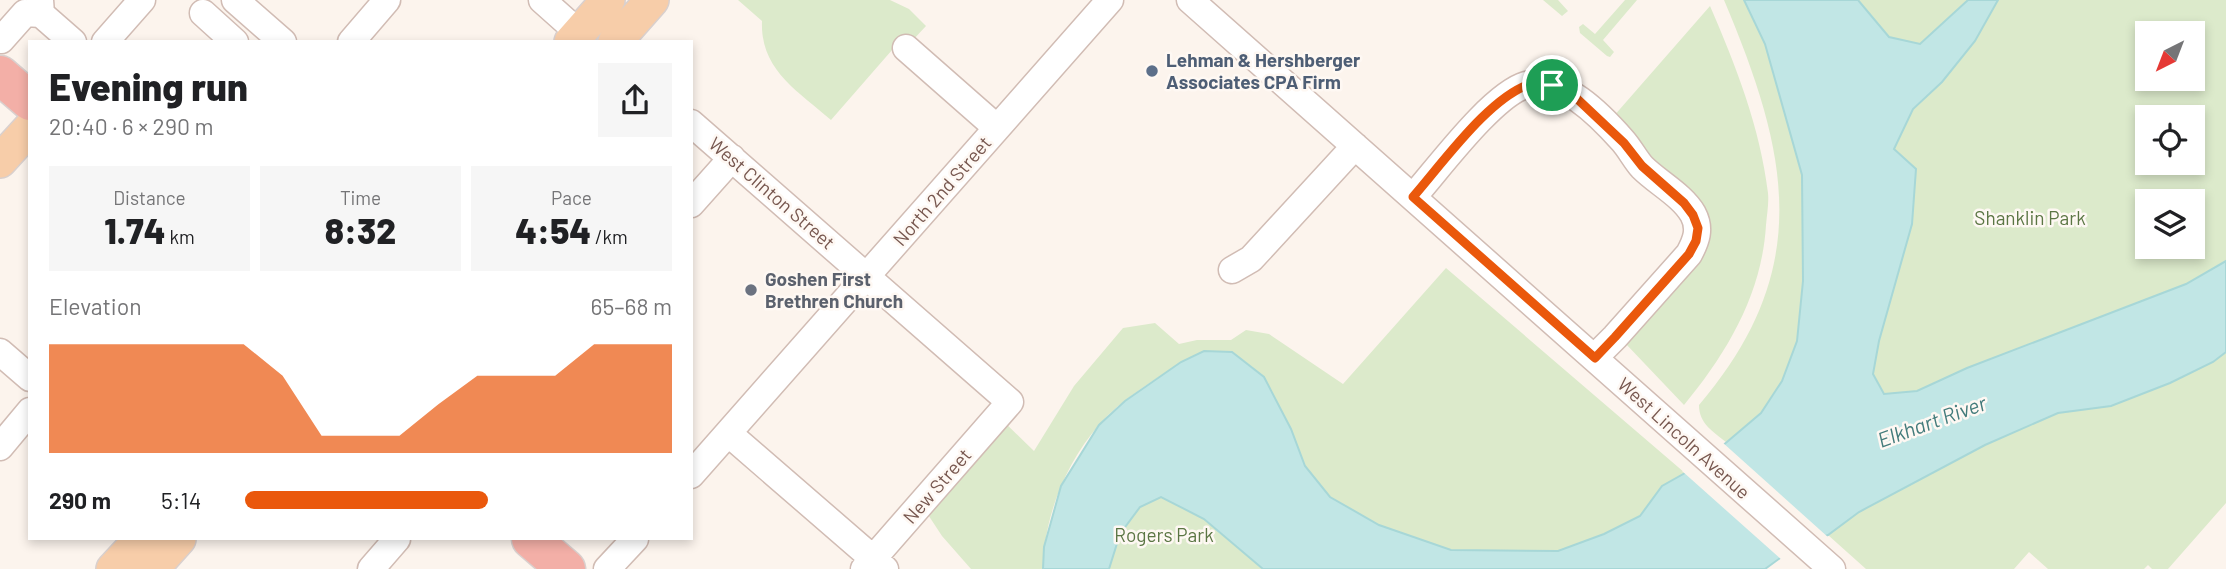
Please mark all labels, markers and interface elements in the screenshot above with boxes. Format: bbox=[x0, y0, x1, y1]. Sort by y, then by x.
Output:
north arrow bbox=[2135, 21, 2205, 91]
map controls bbox=[2135, 21, 2205, 259]
place label: Lehman & Hershberger Associates CPA Firm bbox=[1166, 48, 1361, 93]
pin bbox=[1522, 55, 1582, 115]
text: Evening run bbox=[49, 63, 248, 109]
button: share bbox=[598, 63, 672, 137]
marker: Lehman & Hershberger Associates CPA Firm bbox=[1144, 63, 1160, 79]
icon: arrive bbox=[1533, 66, 1571, 104]
button: locate bbox=[2135, 105, 2205, 175]
text: 20:40 · 6 × 290 m bbox=[49, 112, 214, 140]
street label: North 2nd Street bbox=[888, 131, 995, 250]
street label: West Clinton Street bbox=[705, 132, 840, 254]
text: Distance bbox=[113, 186, 186, 209]
text: Time bbox=[340, 186, 381, 209]
text: Pace bbox=[551, 186, 592, 209]
button: layers bbox=[2135, 189, 2205, 259]
park label: Shanklin Park bbox=[1974, 206, 2086, 229]
text: 1.74 bbox=[104, 209, 166, 251]
text: 8:32 bbox=[325, 209, 396, 251]
text: 4:54 bbox=[515, 209, 591, 251]
text: km bbox=[166, 225, 195, 248]
text: /km bbox=[591, 225, 628, 248]
place label: Goshen First Brethren Church bbox=[765, 267, 903, 312]
marker: Goshen First Brethren Church bbox=[743, 282, 759, 298]
text: Elevation bbox=[49, 292, 142, 320]
text: 65–68 m bbox=[591, 292, 672, 320]
street label: West Lincoln Avenue bbox=[1613, 372, 1755, 503]
water label: Elkhart River bbox=[1874, 389, 1990, 452]
street label: New Street bbox=[898, 443, 976, 528]
text: 290 m bbox=[49, 486, 111, 514]
text: 5:14 bbox=[161, 486, 201, 514]
park label: Rogers Park bbox=[1114, 523, 1214, 546]

